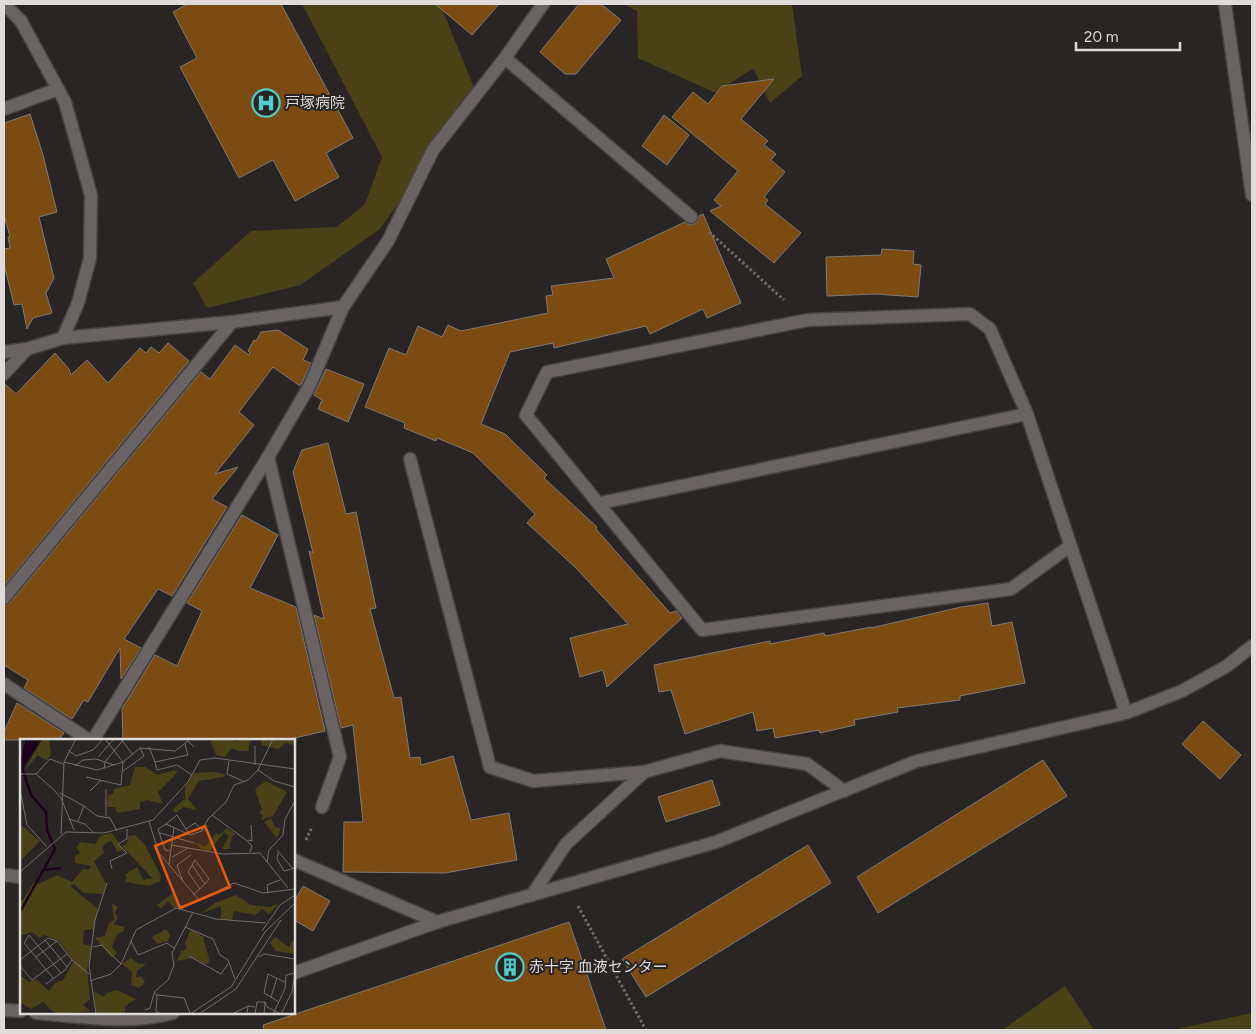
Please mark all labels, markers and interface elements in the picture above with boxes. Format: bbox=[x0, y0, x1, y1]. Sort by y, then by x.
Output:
scale bar bbox=[1076, 20, 1180, 52]
text: 20 m bbox=[1084, 28, 1118, 46]
hospital icon: 戸塚病院 bbox=[251, 88, 281, 118]
place label: 戸塚病院 bbox=[285, 94, 345, 112]
inset map bbox=[20, 739, 295, 1014]
building icon: 赤十字 血液センター bbox=[495, 952, 525, 982]
place label: 赤十字 血液センター bbox=[529, 958, 668, 976]

